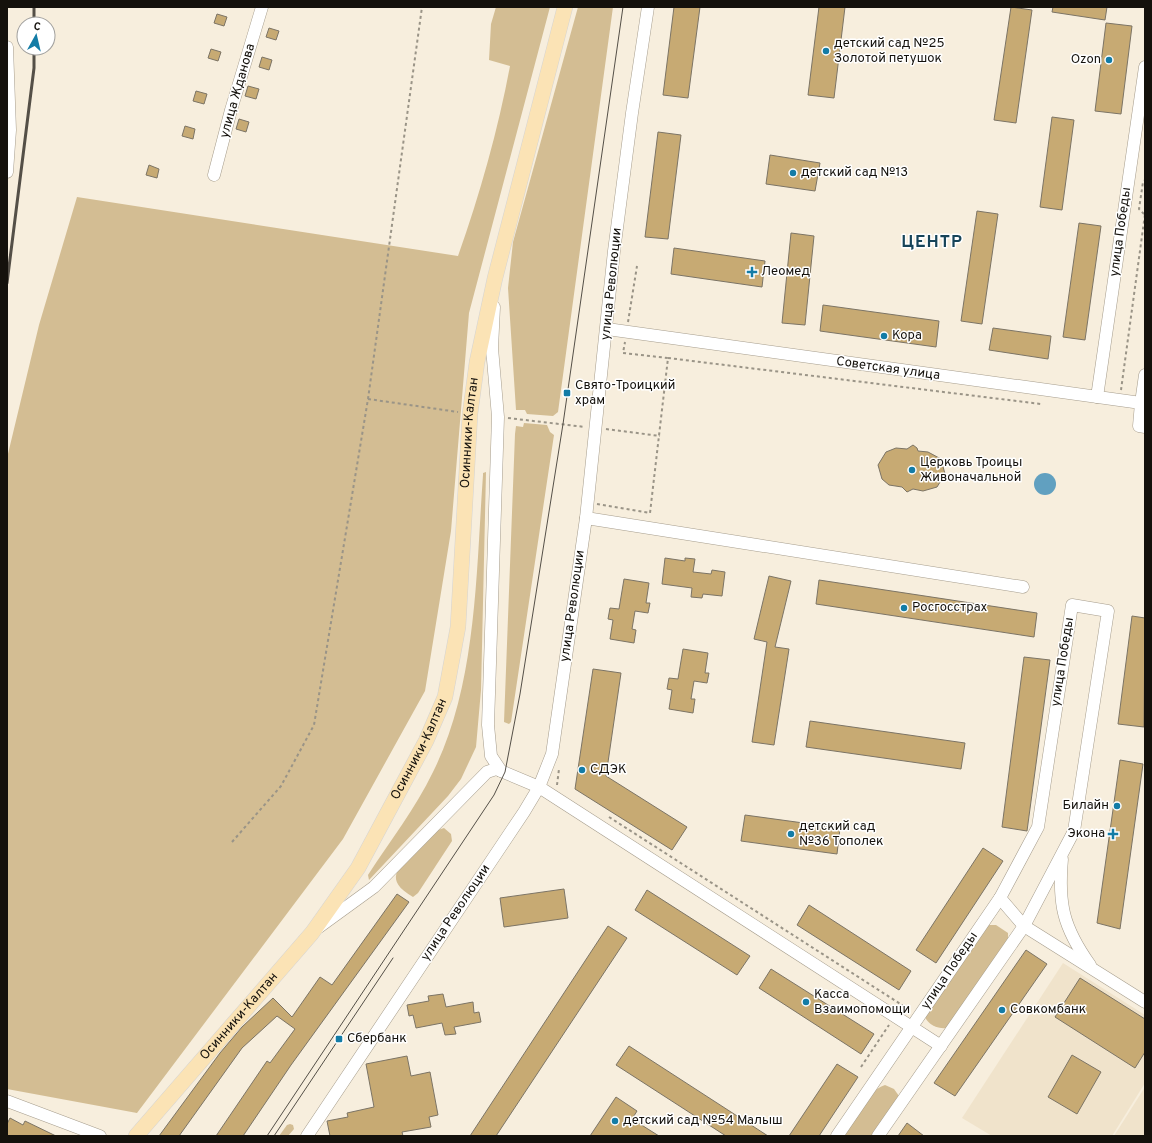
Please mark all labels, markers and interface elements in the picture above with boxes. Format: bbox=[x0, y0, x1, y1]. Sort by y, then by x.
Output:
north arrow bbox=[16, 16, 56, 56]
text: С bbox=[33, 20, 42, 35]
place label: детский сад №25 Золотой петушок bbox=[834, 36, 944, 67]
street label: улица Жданова bbox=[217, 42, 259, 140]
marker: детский сад №25 Золотой петушок bbox=[821, 46, 831, 56]
place label: Ozon bbox=[1071, 52, 1101, 68]
marker: Ozon bbox=[1104, 55, 1114, 65]
place label: детский сад №13 bbox=[801, 165, 908, 181]
marker: детский сад №13 bbox=[788, 168, 798, 178]
street label: улица Победы bbox=[1107, 186, 1135, 278]
street label: улица Революции bbox=[598, 227, 626, 341]
district label: ЦЕНТР bbox=[901, 232, 963, 254]
place label: Леомед bbox=[761, 264, 810, 280]
marker: Леомед bbox=[746, 266, 758, 278]
place label: Кора bbox=[892, 328, 922, 344]
marker: Кора bbox=[879, 331, 889, 341]
street label: Советская улица bbox=[835, 354, 941, 384]
street label: Осинники-Калтан bbox=[458, 376, 483, 489]
place label: Свято-Троицкий храм bbox=[575, 378, 675, 409]
marker: Свято-Троицкий храм bbox=[562, 388, 572, 398]
place label: Церковь Троицы Живоначальной bbox=[920, 455, 1022, 486]
marker: Церковь Троицы Живоначальной bbox=[907, 465, 917, 475]
street label: улица Революции bbox=[557, 549, 589, 663]
place label: Росгосстрах bbox=[912, 600, 988, 616]
marker: Росгосстрах bbox=[899, 603, 909, 613]
street label: улица Победы bbox=[1048, 616, 1078, 708]
street label: Осинники-Калтан bbox=[388, 696, 451, 803]
place label: СДЭК bbox=[590, 762, 627, 778]
marker: СДЭК bbox=[577, 765, 587, 775]
place label: Билайн bbox=[1062, 798, 1109, 814]
marker: Билайн bbox=[1112, 801, 1122, 811]
place label: детский сад №36 Тополек bbox=[799, 819, 883, 850]
place label: Экона bbox=[1067, 826, 1105, 842]
marker: детский сад №36 Тополек bbox=[786, 829, 796, 839]
marker: Экона bbox=[1108, 829, 1118, 839]
street label: улица Революции bbox=[418, 862, 494, 964]
street label: улица Победы bbox=[918, 929, 982, 1013]
street label: Осинники-Калтан bbox=[197, 969, 282, 1064]
place label: Касса Взаимопомощи bbox=[814, 987, 910, 1018]
marker: Касса Взаимопомощи bbox=[801, 997, 811, 1007]
place label: Совкомбанк bbox=[1010, 1002, 1086, 1018]
marker: Совкомбанк bbox=[997, 1005, 1007, 1015]
place label: Сбербанк bbox=[347, 1031, 407, 1047]
marker: Сбербанк bbox=[334, 1034, 344, 1044]
place label: детский сад №54 Малыш bbox=[623, 1113, 783, 1129]
marker: детский сад №54 Малыш bbox=[610, 1116, 620, 1126]

